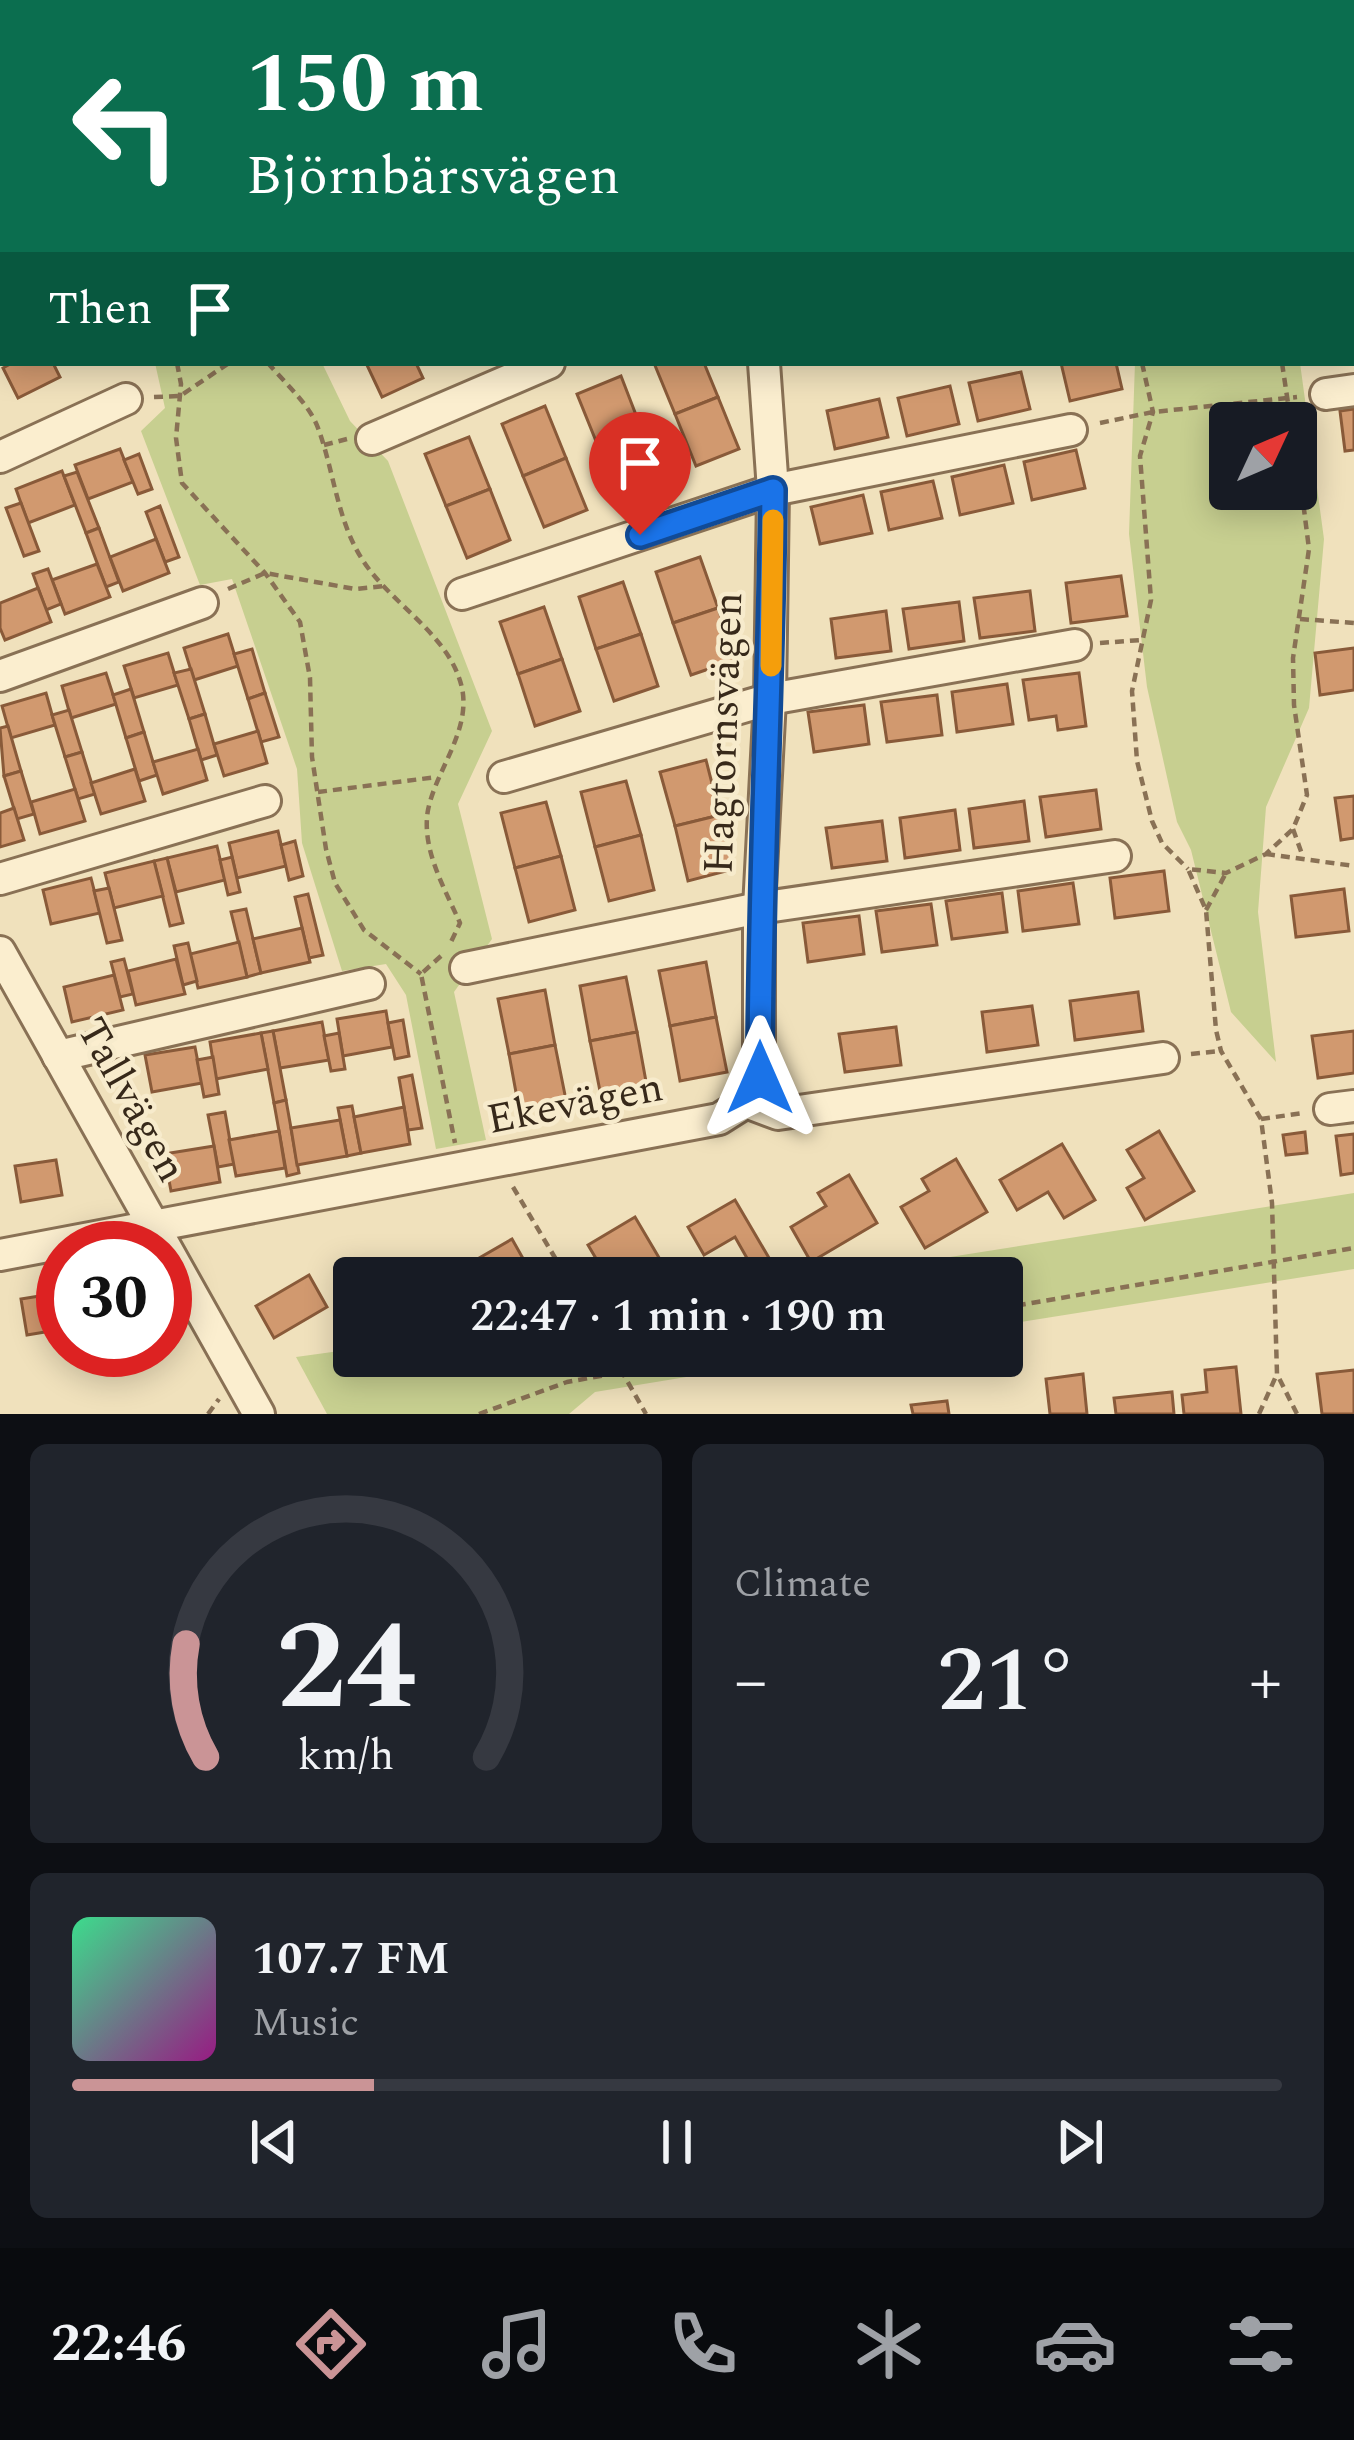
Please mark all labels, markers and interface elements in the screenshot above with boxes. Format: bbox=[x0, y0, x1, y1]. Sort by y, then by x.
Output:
text: 150 m bbox=[246, 21, 484, 149]
icon: left bbox=[48, 48, 204, 204]
text: Björnbärsvägen bbox=[246, 136, 620, 218]
text: Then bbox=[48, 275, 153, 344]
icon: arrive bbox=[177, 276, 243, 342]
north arrow bbox=[1209, 402, 1317, 510]
map controls bbox=[1209, 402, 1317, 510]
pin bbox=[589, 412, 691, 535]
icon: arrive bbox=[607, 430, 673, 496]
street label: Hagtornsvägen bbox=[688, 591, 760, 875]
street label: Tallvägen bbox=[60, 1006, 202, 1194]
position arrow bbox=[697, 1015, 823, 1141]
street label: Ekevägen bbox=[482, 1056, 668, 1152]
speed limit sign: 30 bbox=[36, 1221, 192, 1377]
text: 22:47 · 1 min · 190 m bbox=[470, 1282, 886, 1351]
text: Climate bbox=[734, 1555, 871, 1614]
text: 24 bbox=[276, 1574, 416, 1764]
text: 21° bbox=[937, 1614, 1079, 1751]
text: − bbox=[734, 1632, 767, 1733]
text: + bbox=[1249, 1632, 1282, 1733]
text: km/h bbox=[298, 1723, 394, 1788]
text: 107.7 FM bbox=[252, 1925, 449, 1994]
text: Music bbox=[252, 1994, 359, 2053]
icon: previous bbox=[241, 2109, 307, 2175]
icon: pause bbox=[644, 2109, 710, 2175]
icon: next bbox=[1047, 2109, 1113, 2175]
icon: directions bbox=[289, 2302, 373, 2386]
icon: music bbox=[475, 2302, 559, 2386]
icon: phone bbox=[661, 2302, 745, 2386]
icon: climate bbox=[847, 2302, 931, 2386]
icon: car bbox=[1033, 2302, 1117, 2386]
icon: filters bbox=[1219, 2302, 1303, 2386]
text: 22:46 bbox=[51, 2303, 187, 2385]

